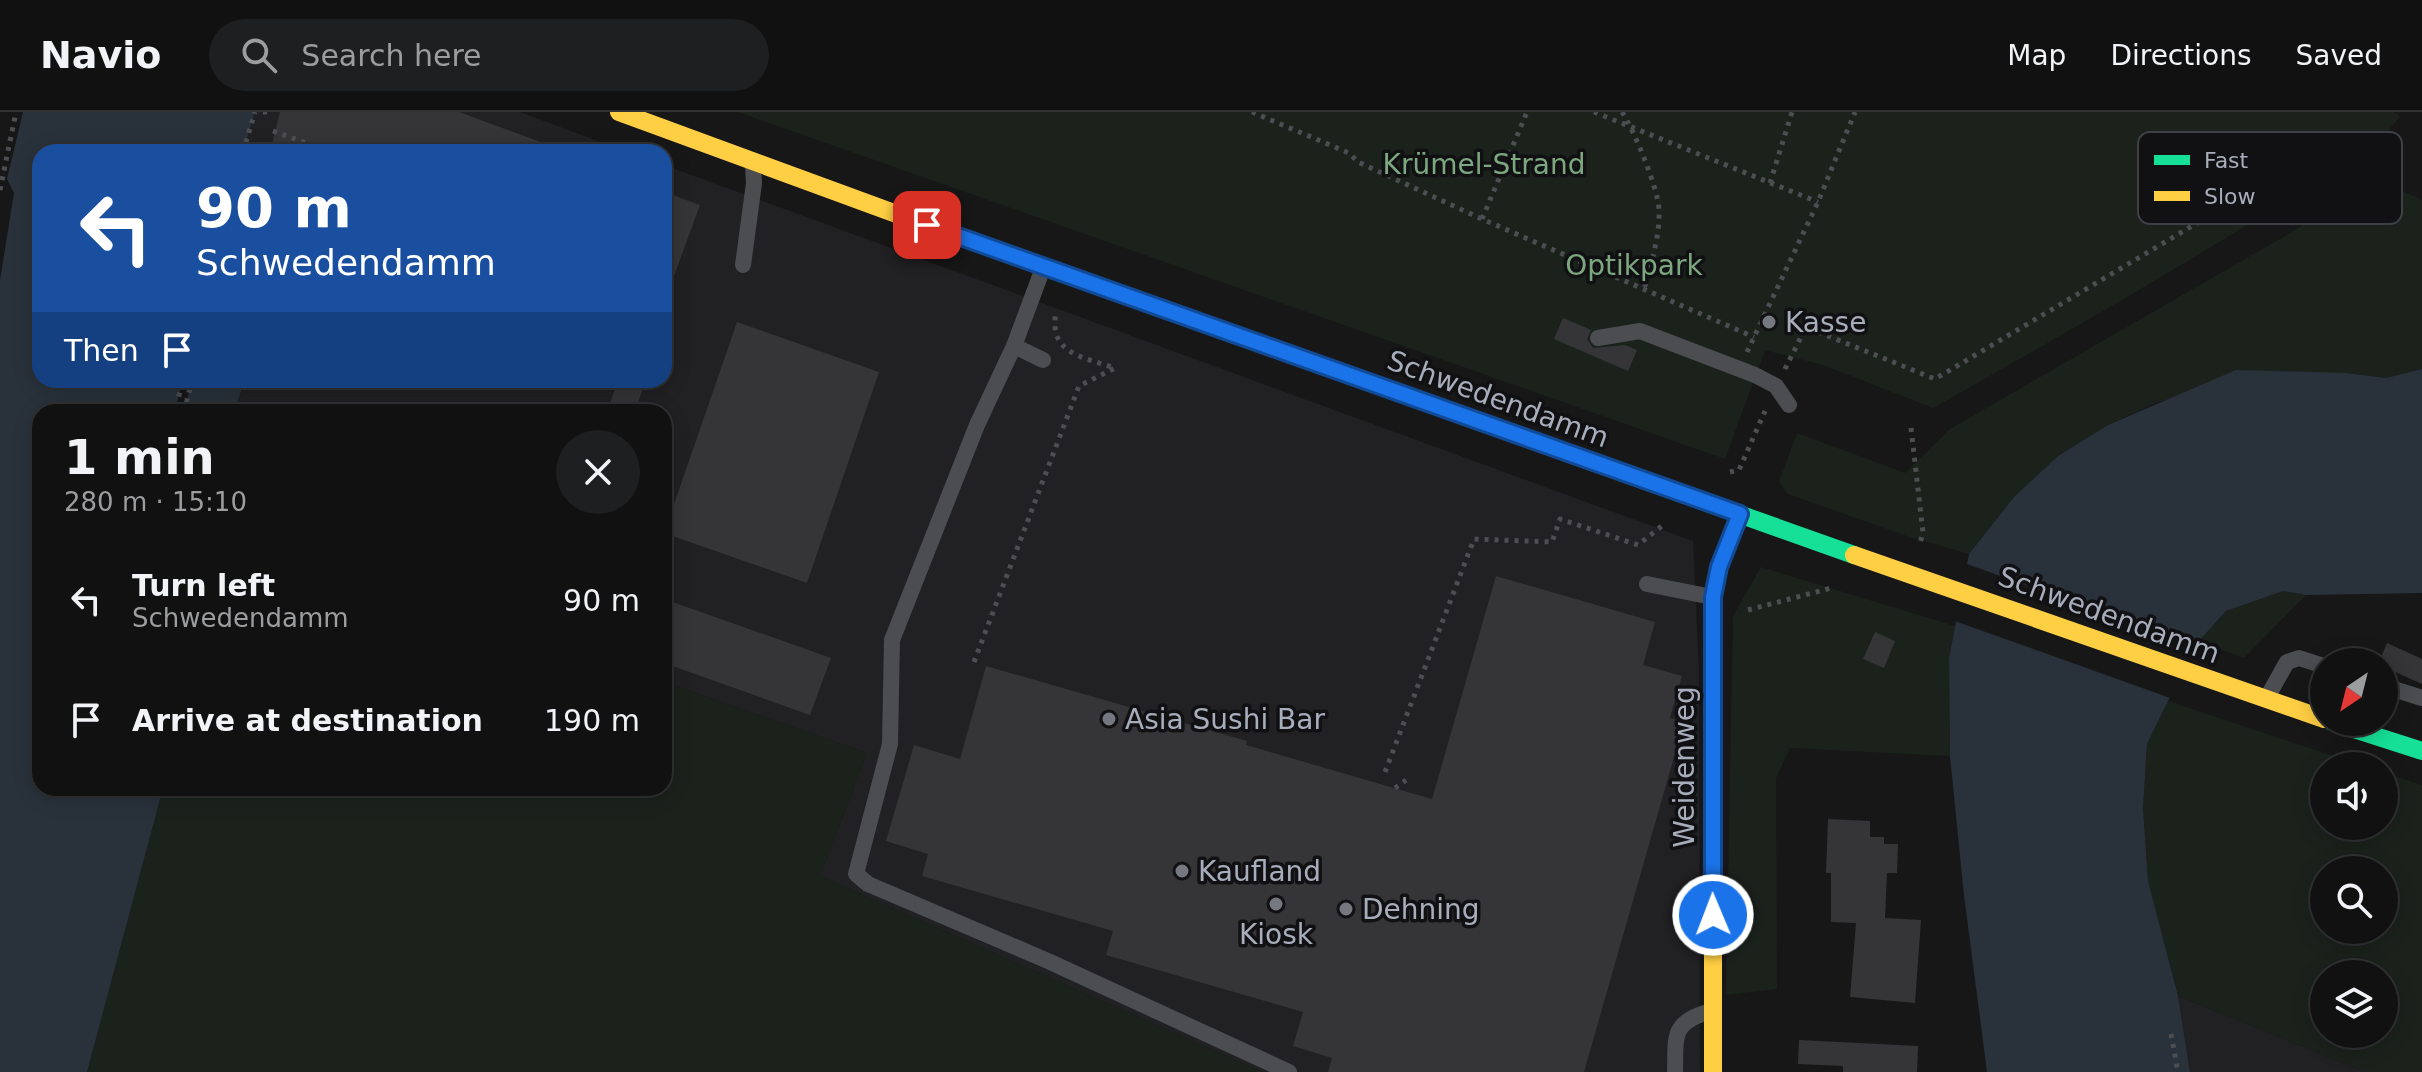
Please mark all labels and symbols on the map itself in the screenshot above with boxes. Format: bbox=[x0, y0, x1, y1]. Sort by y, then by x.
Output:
legend bbox=[2138, 132, 2402, 224]
park label: Krümel-Strand bbox=[1383, 148, 1585, 181]
text: Fast bbox=[2204, 148, 2249, 173]
text: Slow bbox=[2204, 184, 2256, 209]
pin bbox=[893, 191, 961, 259]
park label: Optikpark bbox=[1565, 249, 1704, 282]
place label: Kasse bbox=[1785, 306, 1866, 339]
marker: Kasse bbox=[1760, 313, 1778, 331]
street label: Schwedendamm bbox=[1383, 344, 1613, 454]
street label: Schwedendamm bbox=[1994, 560, 2224, 670]
north arrow bbox=[2310, 648, 2398, 736]
street label: Weidenweg bbox=[1668, 686, 1701, 848]
place label: Asia Sushi Bar bbox=[1125, 703, 1325, 736]
marker: Asia Sushi Bar bbox=[1100, 710, 1118, 728]
place label: Kaufland bbox=[1198, 855, 1321, 888]
marker: Kaufland bbox=[1173, 862, 1191, 880]
position arrow bbox=[1671, 873, 1755, 957]
place label: Dehning bbox=[1362, 893, 1480, 926]
marker: Kiosk bbox=[1267, 895, 1285, 913]
marker: Dehning bbox=[1337, 900, 1355, 918]
place label: Kiosk bbox=[1239, 918, 1314, 951]

